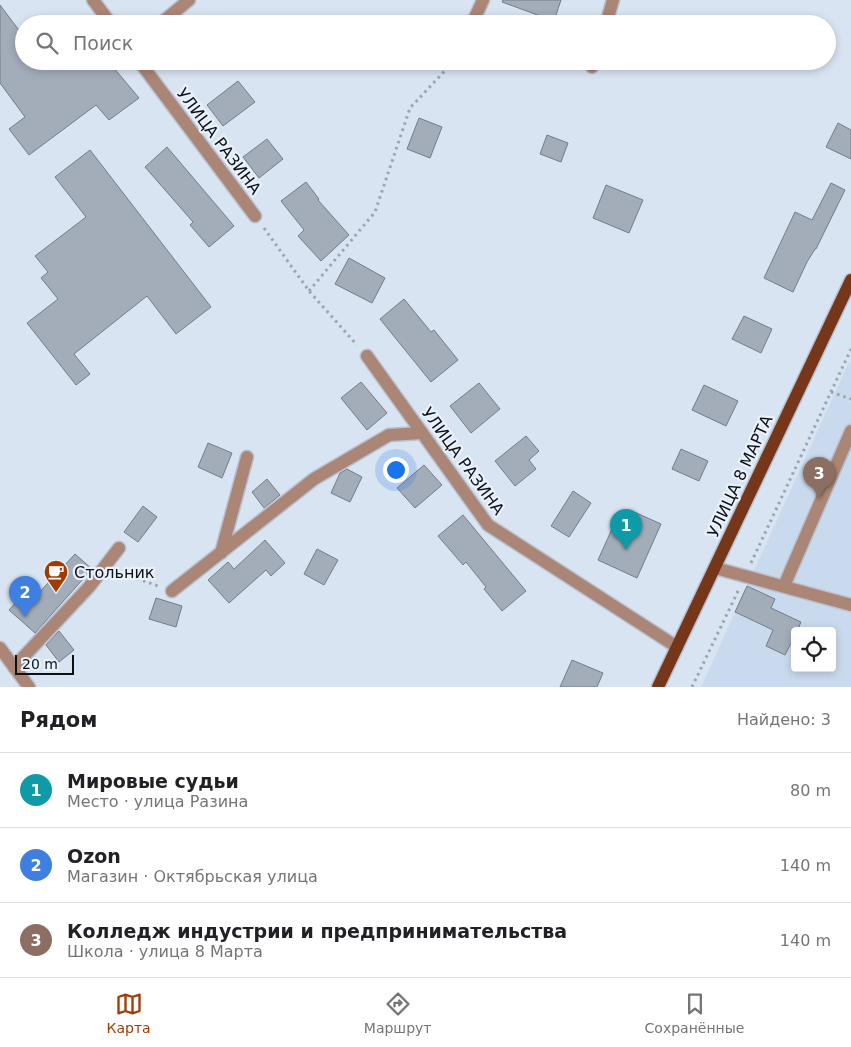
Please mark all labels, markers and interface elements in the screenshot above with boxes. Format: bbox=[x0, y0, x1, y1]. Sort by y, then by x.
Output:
search box bbox=[15, 15, 836, 70]
icon: search bbox=[33, 29, 61, 57]
text: Поиск bbox=[73, 32, 133, 54]
street label: УЛИЦА РАЗИНА bbox=[173, 84, 265, 198]
street label: УЛИЦА РАЗИНА bbox=[418, 404, 508, 518]
street label: УЛИЦА 8 МАРТА bbox=[703, 412, 777, 540]
your location bbox=[383, 457, 409, 483]
pin: 3 bbox=[803, 457, 835, 498]
pin: 1 bbox=[610, 509, 642, 550]
cafe icon: Стольник bbox=[43, 559, 69, 593]
place label: Стольник bbox=[74, 563, 155, 582]
pin: 2 bbox=[9, 576, 41, 617]
map controls bbox=[791, 627, 836, 672]
button: locate bbox=[791, 627, 836, 672]
scale bar bbox=[15, 652, 74, 675]
text: 20 m bbox=[22, 656, 58, 672]
text: Рядом bbox=[20, 708, 97, 732]
text: Найдено: 3 bbox=[737, 710, 831, 729]
text: Мировые судьи bbox=[67, 770, 239, 792]
text: 1 bbox=[30, 781, 42, 800]
text: 80 m bbox=[790, 781, 831, 800]
text: Место · улица Разина bbox=[67, 792, 248, 811]
text: Ozon bbox=[67, 845, 121, 867]
text: 2 bbox=[30, 856, 42, 875]
text: 140 m bbox=[780, 856, 831, 875]
text: Магазин · Октябрьская улица bbox=[67, 867, 318, 886]
text: Колледж индустрии и предпринимательства bbox=[67, 920, 567, 942]
text: 3 bbox=[30, 931, 42, 950]
text: 140 m bbox=[780, 931, 831, 950]
text: Школа · улица 8 Марта bbox=[67, 942, 263, 961]
tab: Карта bbox=[107, 990, 151, 1036]
tab: Маршрут bbox=[364, 990, 431, 1036]
tab: Сохранённые bbox=[645, 990, 744, 1036]

